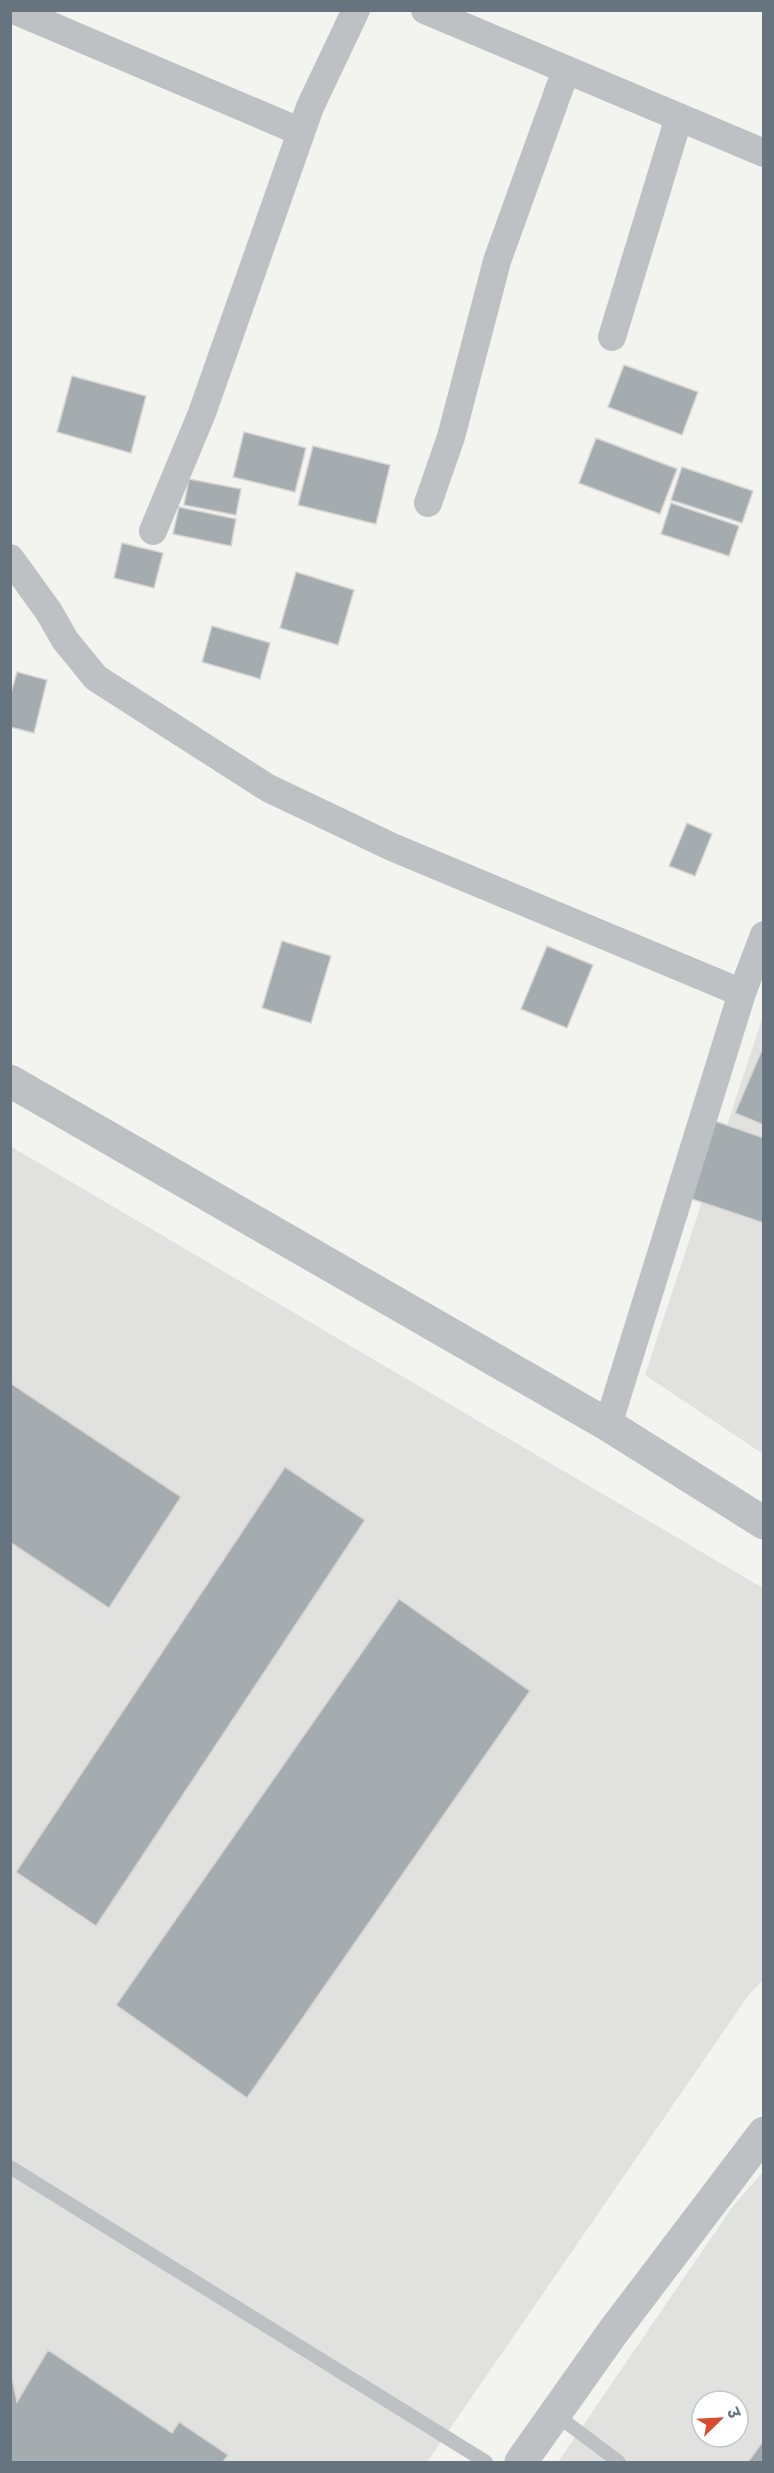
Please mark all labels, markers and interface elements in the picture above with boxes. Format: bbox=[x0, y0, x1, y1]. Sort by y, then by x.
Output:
north arrow bbox=[690, 2389, 750, 2449]
text: उ bbox=[720, 2403, 746, 2423]

